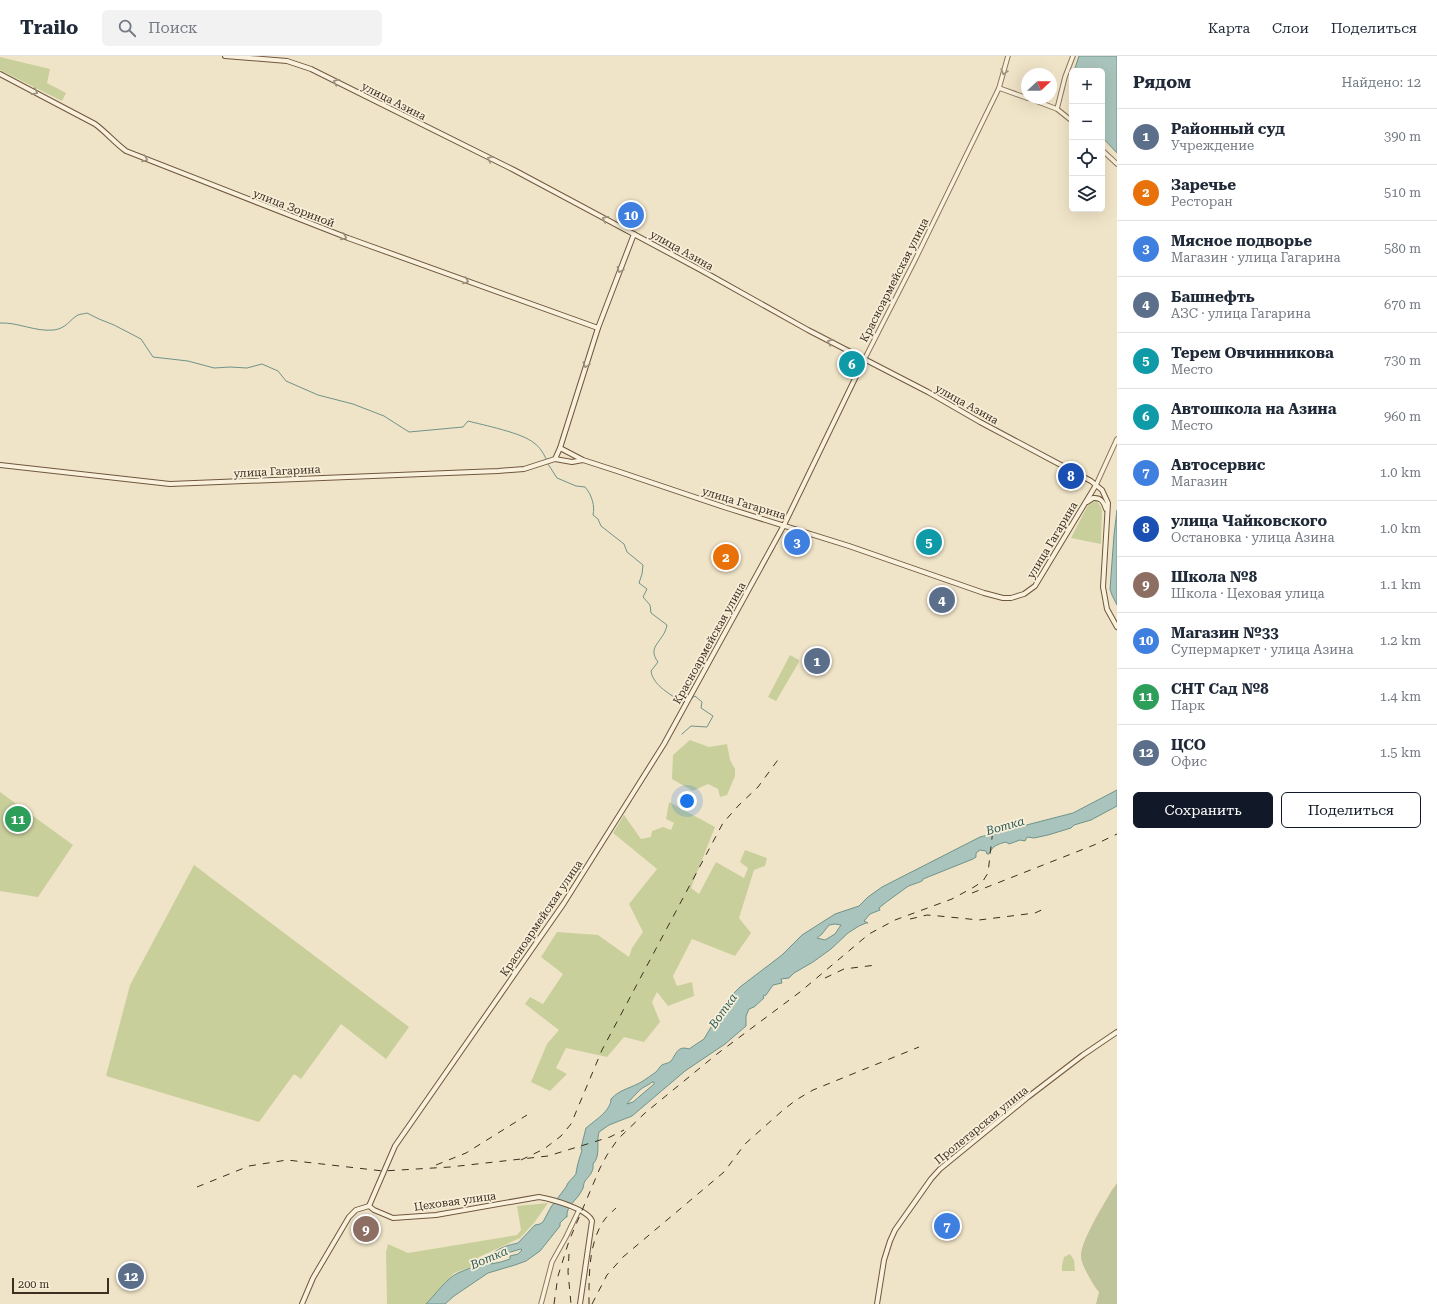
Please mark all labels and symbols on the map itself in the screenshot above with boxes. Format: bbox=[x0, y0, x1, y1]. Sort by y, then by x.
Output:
one-way arrow bbox=[1000, 68, 1009, 75]
north arrow bbox=[1021, 68, 1057, 104]
one-way arrow bbox=[333, 79, 340, 87]
street label: улица Азина bbox=[360, 80, 428, 123]
one-way arrow bbox=[30, 87, 38, 95]
one-way arrow bbox=[141, 154, 148, 162]
one-way arrow bbox=[486, 156, 494, 164]
street label: улица Зориной bbox=[251, 187, 336, 230]
pin: 10 bbox=[618, 200, 644, 230]
one-way arrow bbox=[602, 216, 609, 224]
street label: Красноармейская улица bbox=[857, 216, 931, 344]
street label: улица Азина bbox=[648, 228, 716, 273]
one-way arrow bbox=[340, 232, 347, 240]
one-way arrow bbox=[616, 267, 624, 274]
one-way arrow bbox=[462, 277, 469, 285]
one-way arrow bbox=[826, 339, 834, 346]
pin: 6 bbox=[839, 349, 865, 379]
one-way arrow bbox=[582, 362, 591, 369]
street label: улица Азина bbox=[933, 382, 1001, 427]
pin: 8 bbox=[1058, 461, 1084, 491]
street label: улица Гагарина bbox=[233, 463, 321, 480]
street label: улица Гагарина bbox=[700, 485, 787, 522]
street label: улица Гагарина bbox=[1024, 500, 1080, 581]
pin: 3 bbox=[784, 527, 810, 557]
pin: 5 bbox=[916, 527, 942, 557]
pin: 2 bbox=[713, 542, 739, 572]
street label: Красноармейская улица bbox=[670, 580, 748, 707]
pin: 4 bbox=[929, 585, 955, 615]
pin: 1 bbox=[804, 646, 830, 676]
your location bbox=[677, 791, 697, 811]
pin: 11 bbox=[5, 804, 31, 834]
water label: Вотка bbox=[983, 814, 1026, 838]
street label: Красноармейская улица bbox=[498, 858, 585, 979]
water label: Вотка bbox=[705, 991, 740, 1032]
street label: Пролетарская улица bbox=[932, 1084, 1031, 1167]
street label: Цеховая улица bbox=[413, 1189, 497, 1214]
pin: 7 bbox=[934, 1211, 960, 1241]
pin: 9 bbox=[353, 1214, 379, 1244]
water label: Вотка bbox=[467, 1244, 510, 1273]
pin: 12 bbox=[118, 1261, 144, 1291]
scale bar bbox=[12, 1276, 109, 1295]

